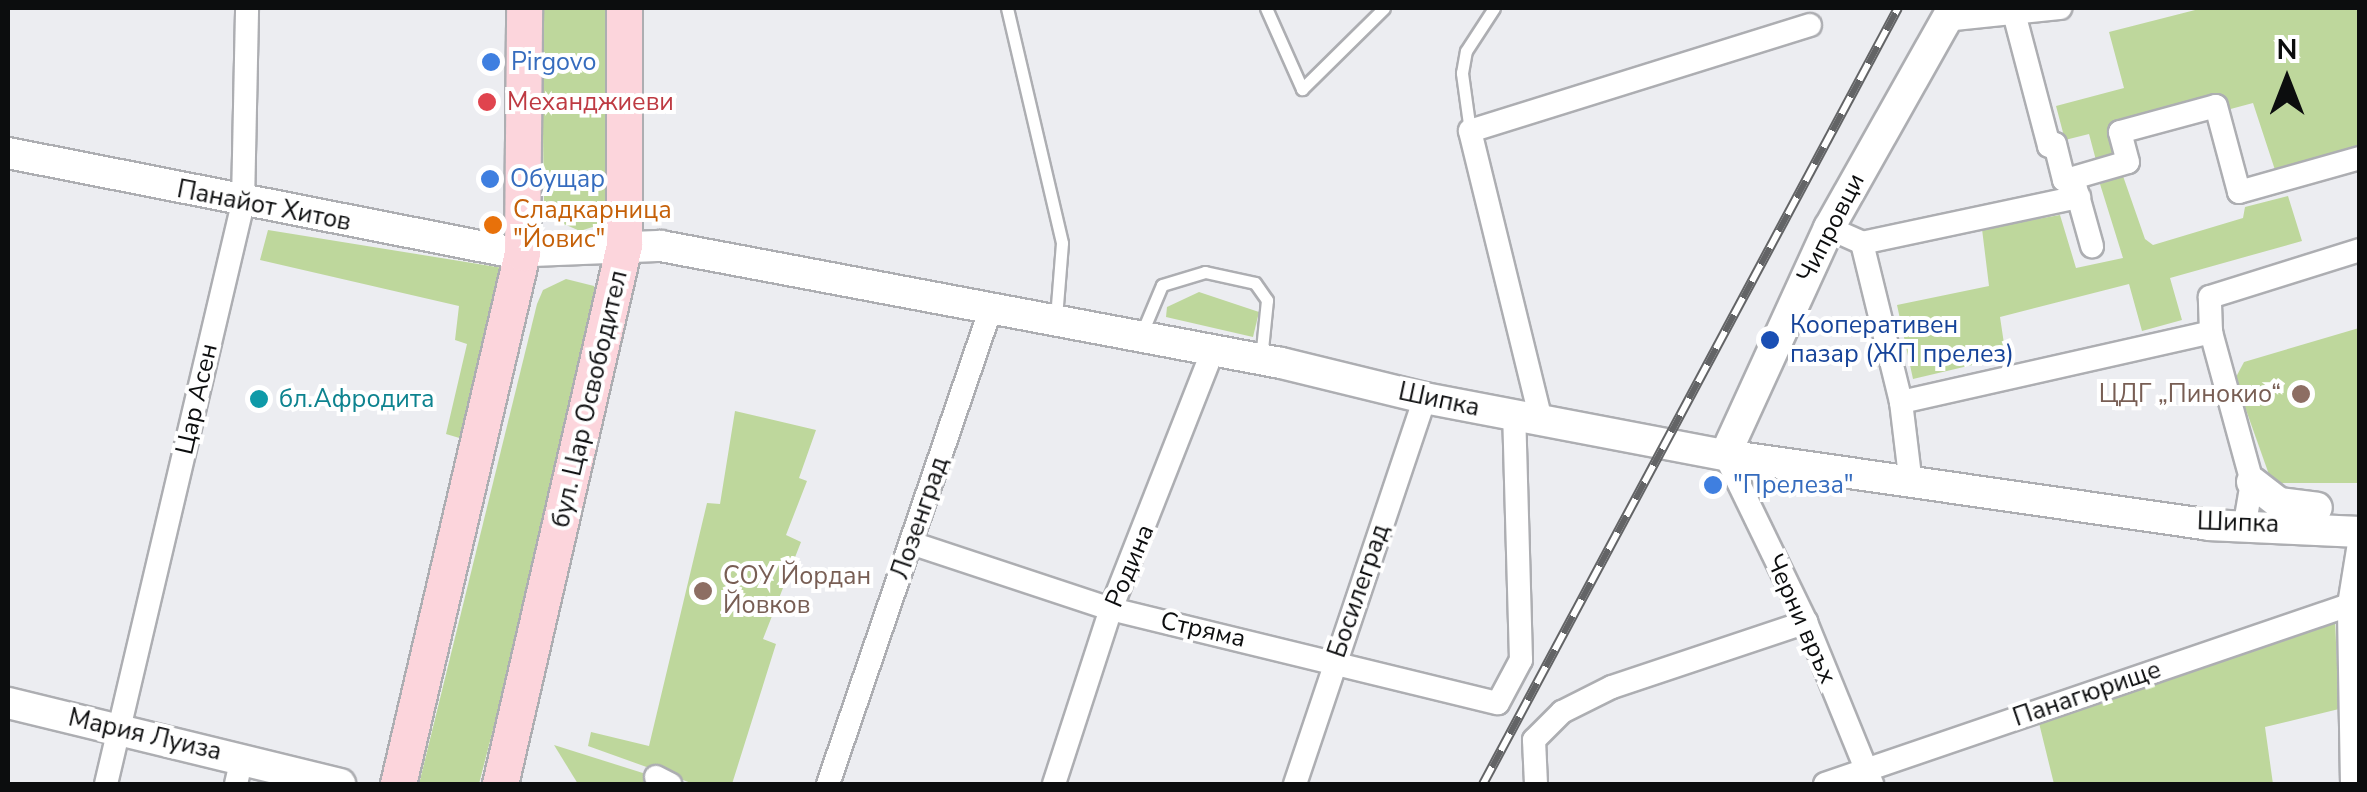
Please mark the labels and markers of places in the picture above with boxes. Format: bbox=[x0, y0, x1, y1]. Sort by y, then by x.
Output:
place label: Pirgovo bbox=[511, 47, 596, 77]
marker: Pirgovo bbox=[480, 51, 502, 73]
place label: Механджиеви bbox=[507, 87, 674, 117]
marker: Механджиеви bbox=[476, 91, 498, 113]
place label: Обущар bbox=[510, 164, 605, 194]
marker: Обущар bbox=[479, 168, 501, 190]
place label: Сладкарница "Йовис" bbox=[513, 196, 672, 255]
marker: Сладкарница "Йовис" bbox=[482, 214, 504, 236]
place label: Кооперативен пазар (ЖП прелез) bbox=[1790, 311, 2014, 370]
marker: Кооперативен пазар (ЖП прелез) bbox=[1759, 329, 1781, 351]
place label: ЦДГ „Пинокио“ bbox=[2099, 379, 2281, 409]
marker: ЦДГ „Пинокио“ bbox=[2290, 383, 2312, 405]
place label: бл.Афродита bbox=[279, 384, 434, 414]
marker: бл.Афродита bbox=[248, 388, 270, 410]
place label: "Прелеза" bbox=[1733, 470, 1854, 500]
marker: "Прелеза" bbox=[1702, 474, 1724, 496]
place label: СОУ Йордан Йовков bbox=[723, 562, 871, 621]
marker: СОУ Йордан Йовков bbox=[692, 580, 714, 602]

